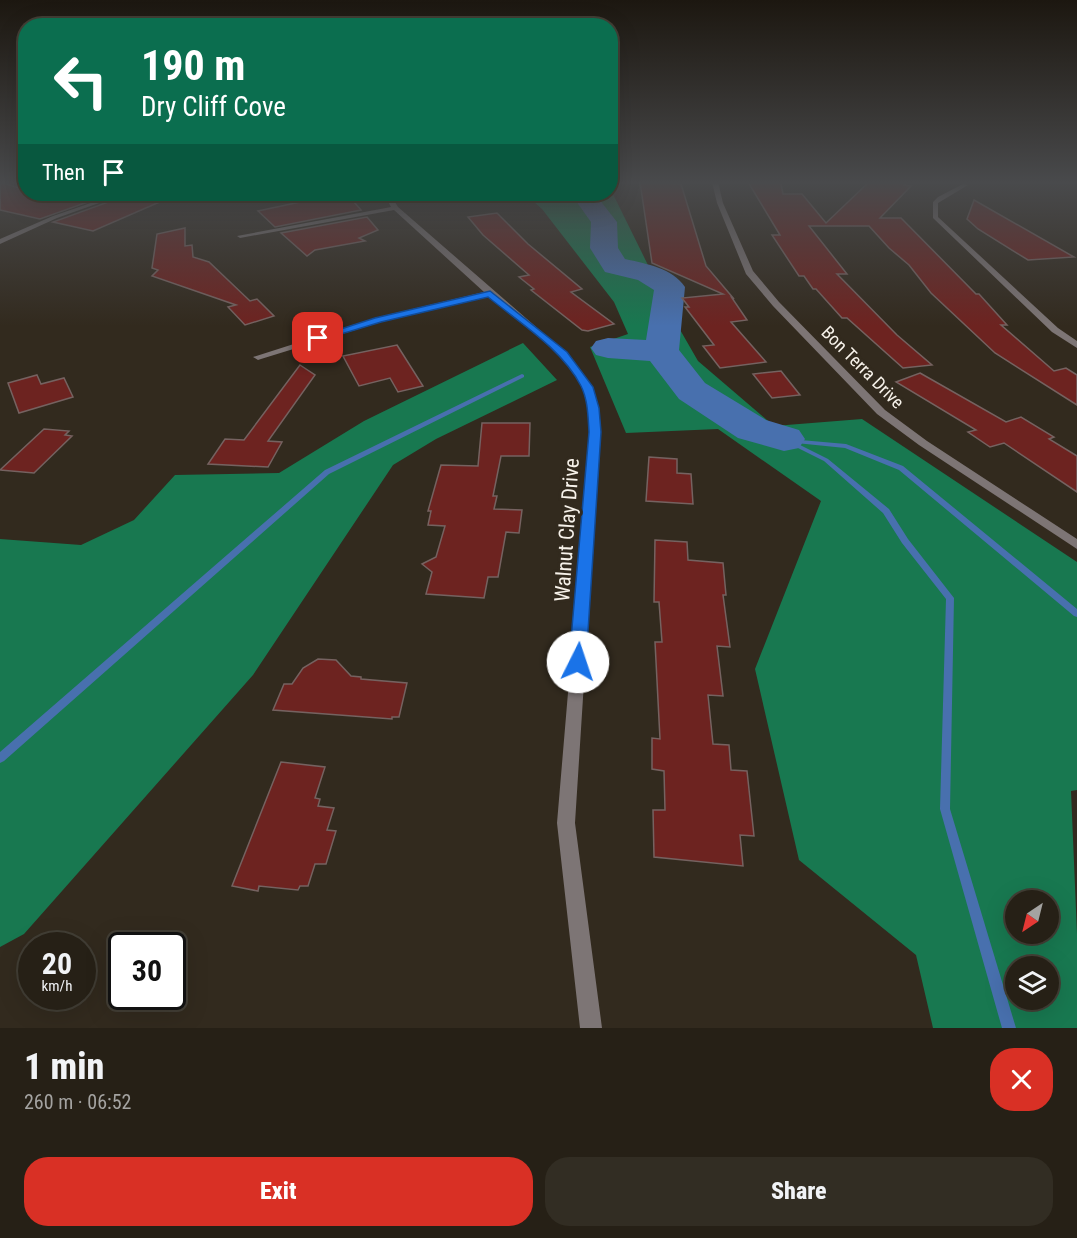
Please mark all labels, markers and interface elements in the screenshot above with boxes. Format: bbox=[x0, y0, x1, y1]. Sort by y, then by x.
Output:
text: 190 m bbox=[141, 41, 246, 90]
icon: left bbox=[42, 42, 120, 120]
text: Dry Cliff Cove bbox=[141, 91, 286, 123]
icon: arrive bbox=[97, 156, 130, 189]
text: Then bbox=[42, 160, 85, 185]
pin bbox=[292, 312, 343, 363]
icon: arrive bbox=[301, 321, 334, 354]
street label: Bon Terra Drive bbox=[818, 322, 908, 412]
street label: Walnut Clay Drive bbox=[550, 457, 584, 603]
position arrow bbox=[546, 630, 610, 694]
north arrow bbox=[1005, 890, 1059, 944]
map controls bbox=[1005, 890, 1059, 1010]
speed limit sign: 30 bbox=[108, 932, 186, 1010]
text: 20 bbox=[42, 946, 72, 981]
button: layers bbox=[1005, 956, 1059, 1010]
text: km/h bbox=[42, 977, 72, 995]
text: 1 min bbox=[24, 1046, 104, 1088]
button: close bbox=[990, 1048, 1053, 1111]
text: 260 m · 06:52 bbox=[24, 1090, 131, 1114]
button: Exit bbox=[24, 1157, 533, 1226]
button: Share bbox=[545, 1157, 1053, 1226]

